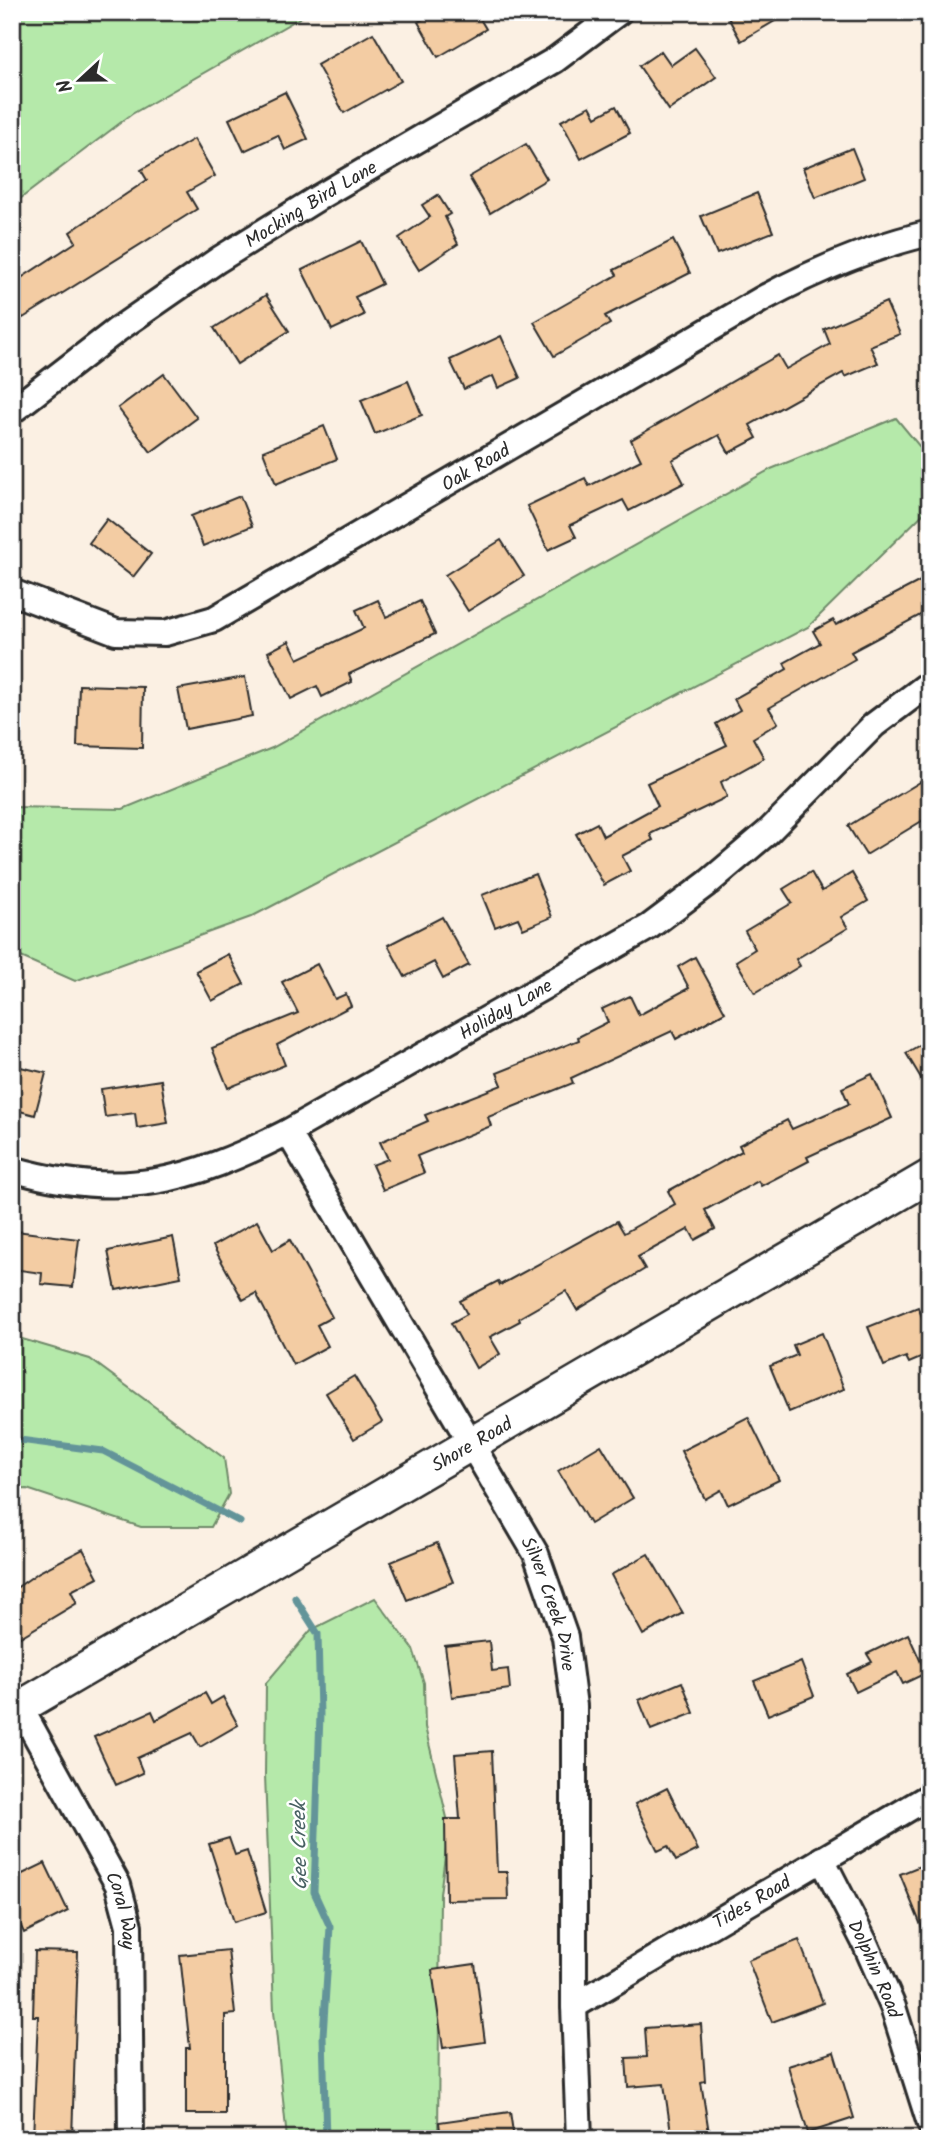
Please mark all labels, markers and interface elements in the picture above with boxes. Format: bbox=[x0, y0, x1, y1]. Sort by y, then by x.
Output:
north arrow bbox=[46, 46, 116, 116]
text: N bbox=[50, 74, 82, 97]
street label: Mocking Bird Lane bbox=[239, 153, 384, 257]
street label: Oak Road bbox=[436, 436, 517, 500]
street label: Holiday Lane bbox=[454, 972, 559, 1049]
street label: Shore Road bbox=[426, 1410, 519, 1481]
street label: Silver Creek Drive bbox=[512, 1531, 582, 1673]
water label: Gee Creek bbox=[283, 1798, 318, 1890]
street label: Coral Way bbox=[96, 1866, 143, 1951]
street label: Tides Road bbox=[708, 1868, 798, 1938]
street label: Dolphin Road bbox=[838, 1915, 909, 2023]

